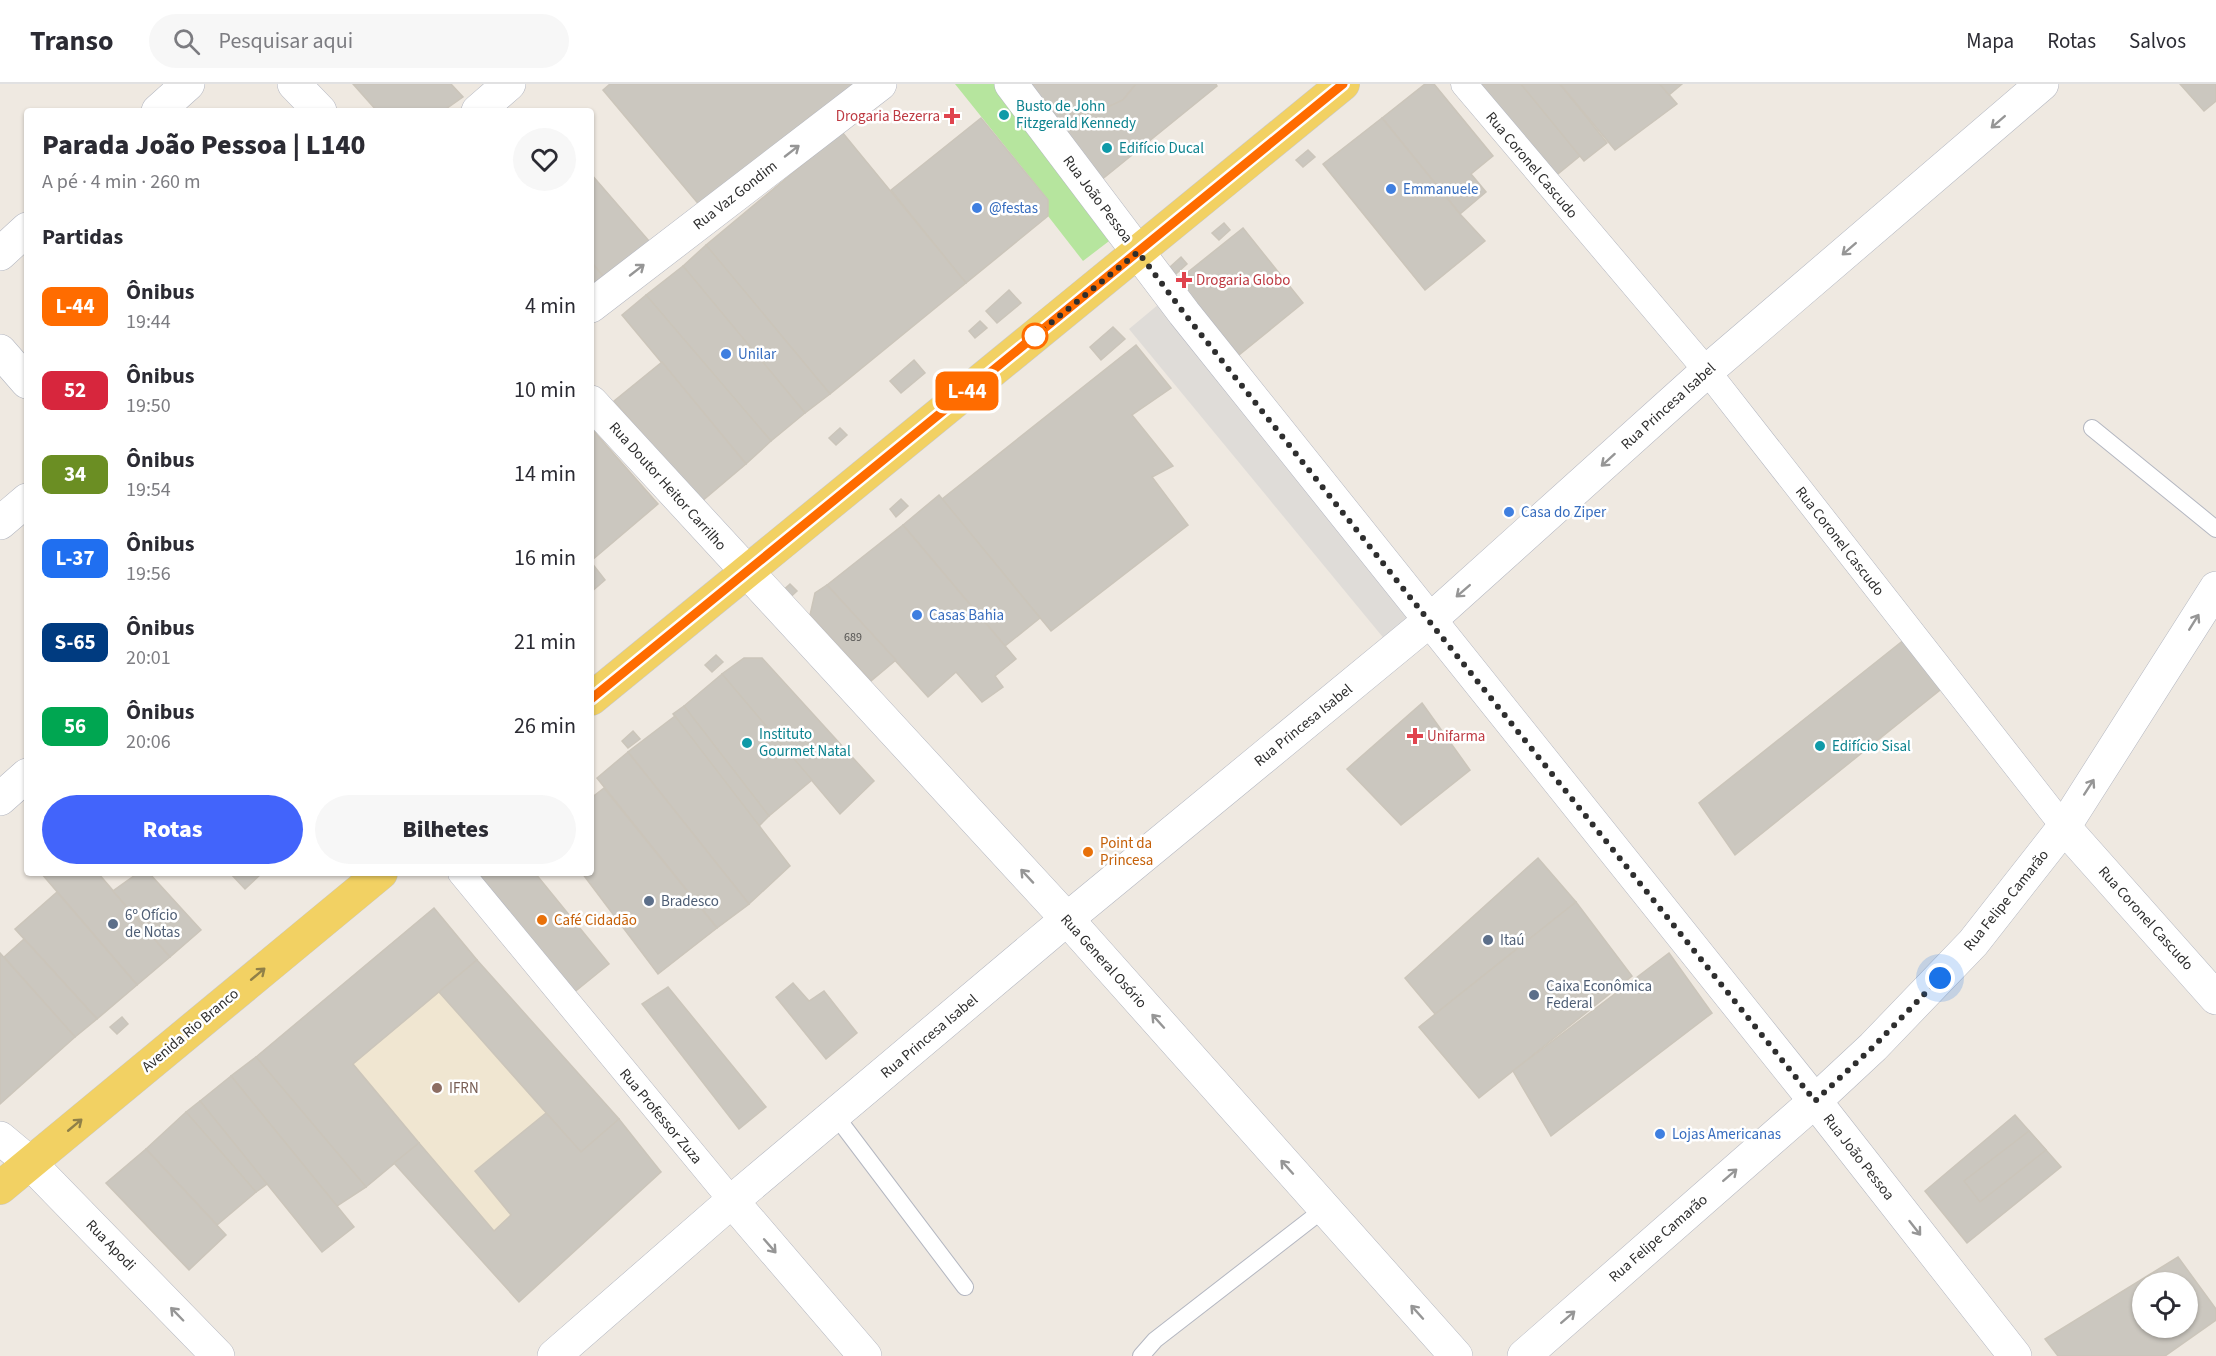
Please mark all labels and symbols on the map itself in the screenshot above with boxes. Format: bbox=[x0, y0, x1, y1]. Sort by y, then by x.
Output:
place label: Busto de John Fitzgerald Kennedy bbox=[1016, 96, 1136, 134]
place label: Drogaria Bezerra bbox=[836, 106, 940, 127]
street label: Rua Coronel Cascudo bbox=[1481, 107, 1583, 223]
marker: Busto de John Fitzgerald Kennedy bbox=[997, 108, 1011, 122]
marker: Drogaria Bezerra bbox=[945, 109, 959, 123]
one-way arrow bbox=[1991, 115, 2006, 129]
place label: Edifício Ducal bbox=[1119, 138, 1204, 159]
marker: Edifício Ducal bbox=[1100, 141, 1114, 155]
one-way arrow bbox=[784, 145, 800, 158]
street label: Rua João Pessoa bbox=[1058, 151, 1137, 247]
street label: Rua Vaz Gondim bbox=[689, 156, 782, 235]
place label: Emmanuele bbox=[1403, 179, 1478, 200]
marker: Emmanuele bbox=[1384, 182, 1398, 196]
place label: @festas bbox=[989, 198, 1038, 219]
marker: @festas bbox=[970, 201, 984, 215]
one-way arrow bbox=[1842, 242, 1857, 256]
one-way arrow bbox=[629, 264, 645, 277]
place label: Drogaria Globo bbox=[1196, 270, 1290, 291]
marker: Drogaria Globo bbox=[1177, 273, 1191, 287]
unlabelled marker bbox=[1022, 323, 1048, 349]
place label: Unilar bbox=[738, 344, 777, 365]
marker: Unilar bbox=[719, 347, 733, 361]
street label: Rua Princesa Isabel bbox=[1616, 358, 1720, 455]
line badge: L-44 bbox=[925, 372, 1009, 410]
street label: Rua Doutor Heitor Carrilho bbox=[604, 417, 731, 555]
one-way arrow bbox=[1601, 453, 1616, 467]
street label: Rua Coronel Cascudo bbox=[1790, 482, 1889, 600]
place label: Casa do Ziper bbox=[1521, 502, 1607, 523]
marker: Casa do Ziper bbox=[1502, 505, 1516, 519]
one-way arrow bbox=[1456, 584, 1471, 598]
place label: Casas Bahia bbox=[929, 605, 1004, 626]
marker: Casas Bahia bbox=[910, 608, 924, 622]
one-way arrow bbox=[2189, 614, 2201, 631]
house number: 689 bbox=[844, 629, 862, 646]
street label: Rua Princesa Isabel bbox=[1250, 679, 1357, 772]
place label: Instituto Gourmet Natal bbox=[759, 724, 851, 762]
place label: Unifarma bbox=[1427, 726, 1485, 747]
marker: Unifarma bbox=[1408, 729, 1422, 743]
marker: Instituto Gourmet Natal bbox=[740, 736, 754, 750]
place label: Edifício Sisal bbox=[1832, 736, 1911, 757]
marker: Edifício Sisal bbox=[1813, 739, 1827, 753]
one-way arrow bbox=[2083, 778, 2096, 795]
place label: Point da Princesa bbox=[1100, 833, 1153, 871]
marker: Point da Princesa bbox=[1081, 845, 1095, 859]
street label: Rua Felipe Camarão bbox=[1959, 845, 2054, 955]
street label: Rua Coronel Cascudo bbox=[2093, 862, 2198, 975]
one-way arrow bbox=[1020, 868, 1034, 883]
place label: Bradesco bbox=[661, 891, 719, 912]
marker: Bradesco bbox=[642, 894, 656, 908]
place label: 6º Ofício de Notas bbox=[125, 905, 180, 943]
place label: Café Cidadão bbox=[554, 910, 637, 931]
street label: Rua General Osório bbox=[1056, 910, 1152, 1013]
marker: Café Cidadão bbox=[535, 913, 549, 927]
marker: 6º Ofício de Notas bbox=[106, 917, 120, 931]
place label: Itaú bbox=[1500, 930, 1524, 951]
marker: Itaú bbox=[1481, 933, 1495, 947]
your location bbox=[1925, 963, 1955, 993]
one-way arrow bbox=[250, 968, 266, 981]
place label: Caixa Econômica Federal bbox=[1546, 976, 1652, 1014]
street label: Avenida Rio Branco bbox=[137, 984, 243, 1077]
marker: Caixa Econômica Federal bbox=[1527, 988, 1541, 1002]
street label: Rua Princesa Isabel bbox=[876, 989, 983, 1083]
one-way arrow bbox=[1151, 1014, 1165, 1029]
street label: Rua Professor Zuza bbox=[614, 1064, 707, 1169]
place label: IFRN bbox=[449, 1078, 479, 1099]
marker: IFRN bbox=[430, 1081, 444, 1095]
street label: Rua João Pessoa bbox=[1818, 1110, 1899, 1205]
one-way arrow bbox=[67, 1119, 83, 1132]
place label: Lojas Americanas bbox=[1672, 1124, 1781, 1145]
marker: Lojas Americanas bbox=[1653, 1127, 1667, 1141]
one-way arrow bbox=[1280, 1160, 1294, 1175]
one-way arrow bbox=[1722, 1168, 1737, 1182]
street label: Rua Felipe Camarão bbox=[1604, 1190, 1712, 1287]
street label: Rua Apodi bbox=[81, 1215, 140, 1276]
one-way arrow bbox=[1908, 1220, 1921, 1236]
one-way arrow bbox=[764, 1238, 777, 1254]
one-way arrow bbox=[1410, 1305, 1424, 1320]
one-way arrow bbox=[170, 1307, 184, 1322]
one-way arrow bbox=[1560, 1311, 1576, 1324]

